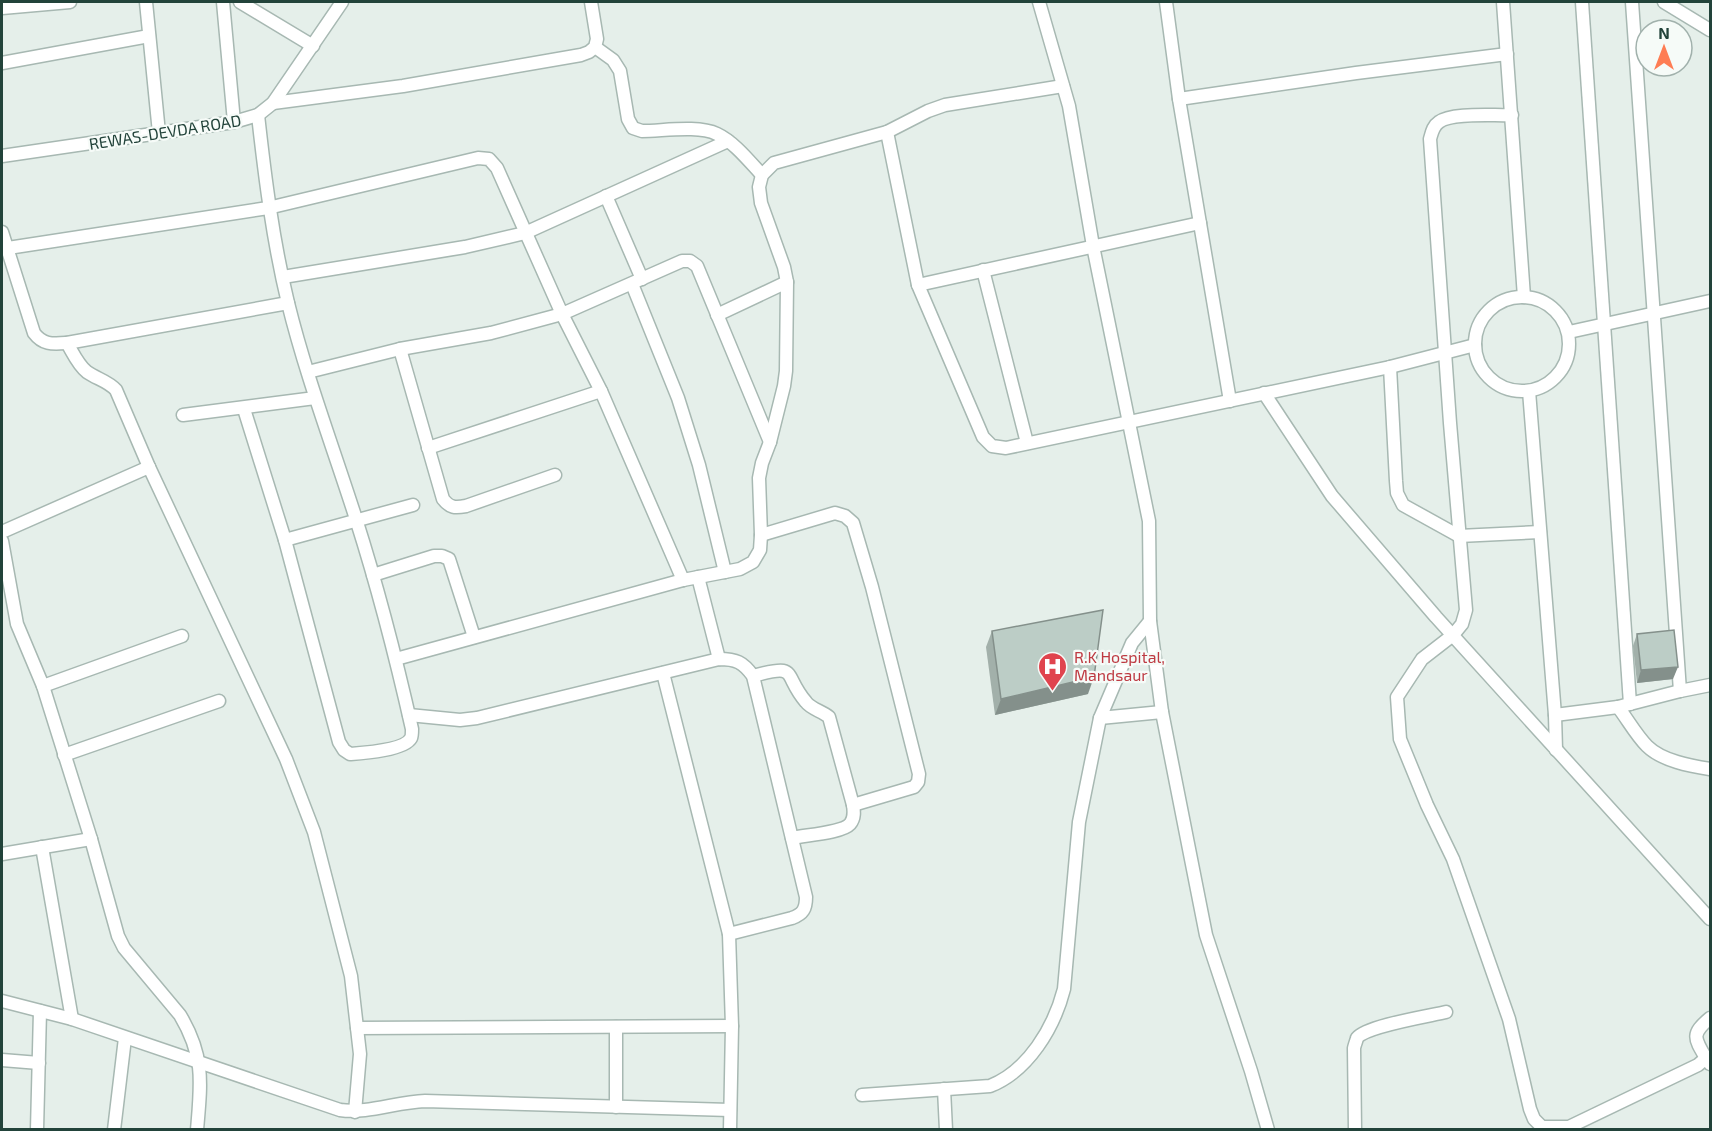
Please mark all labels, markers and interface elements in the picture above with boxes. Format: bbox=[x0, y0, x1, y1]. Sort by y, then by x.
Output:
north arrow bbox=[1634, 18, 1694, 78]
text: N bbox=[1658, 23, 1670, 42]
street label: REWAS-DEVDA ROAD bbox=[87, 110, 242, 153]
place label: R.K Hospital, Mandsaur bbox=[1074, 647, 1165, 684]
hospital icon: R.K Hospital, Mandsaur bbox=[1037, 650, 1069, 692]

